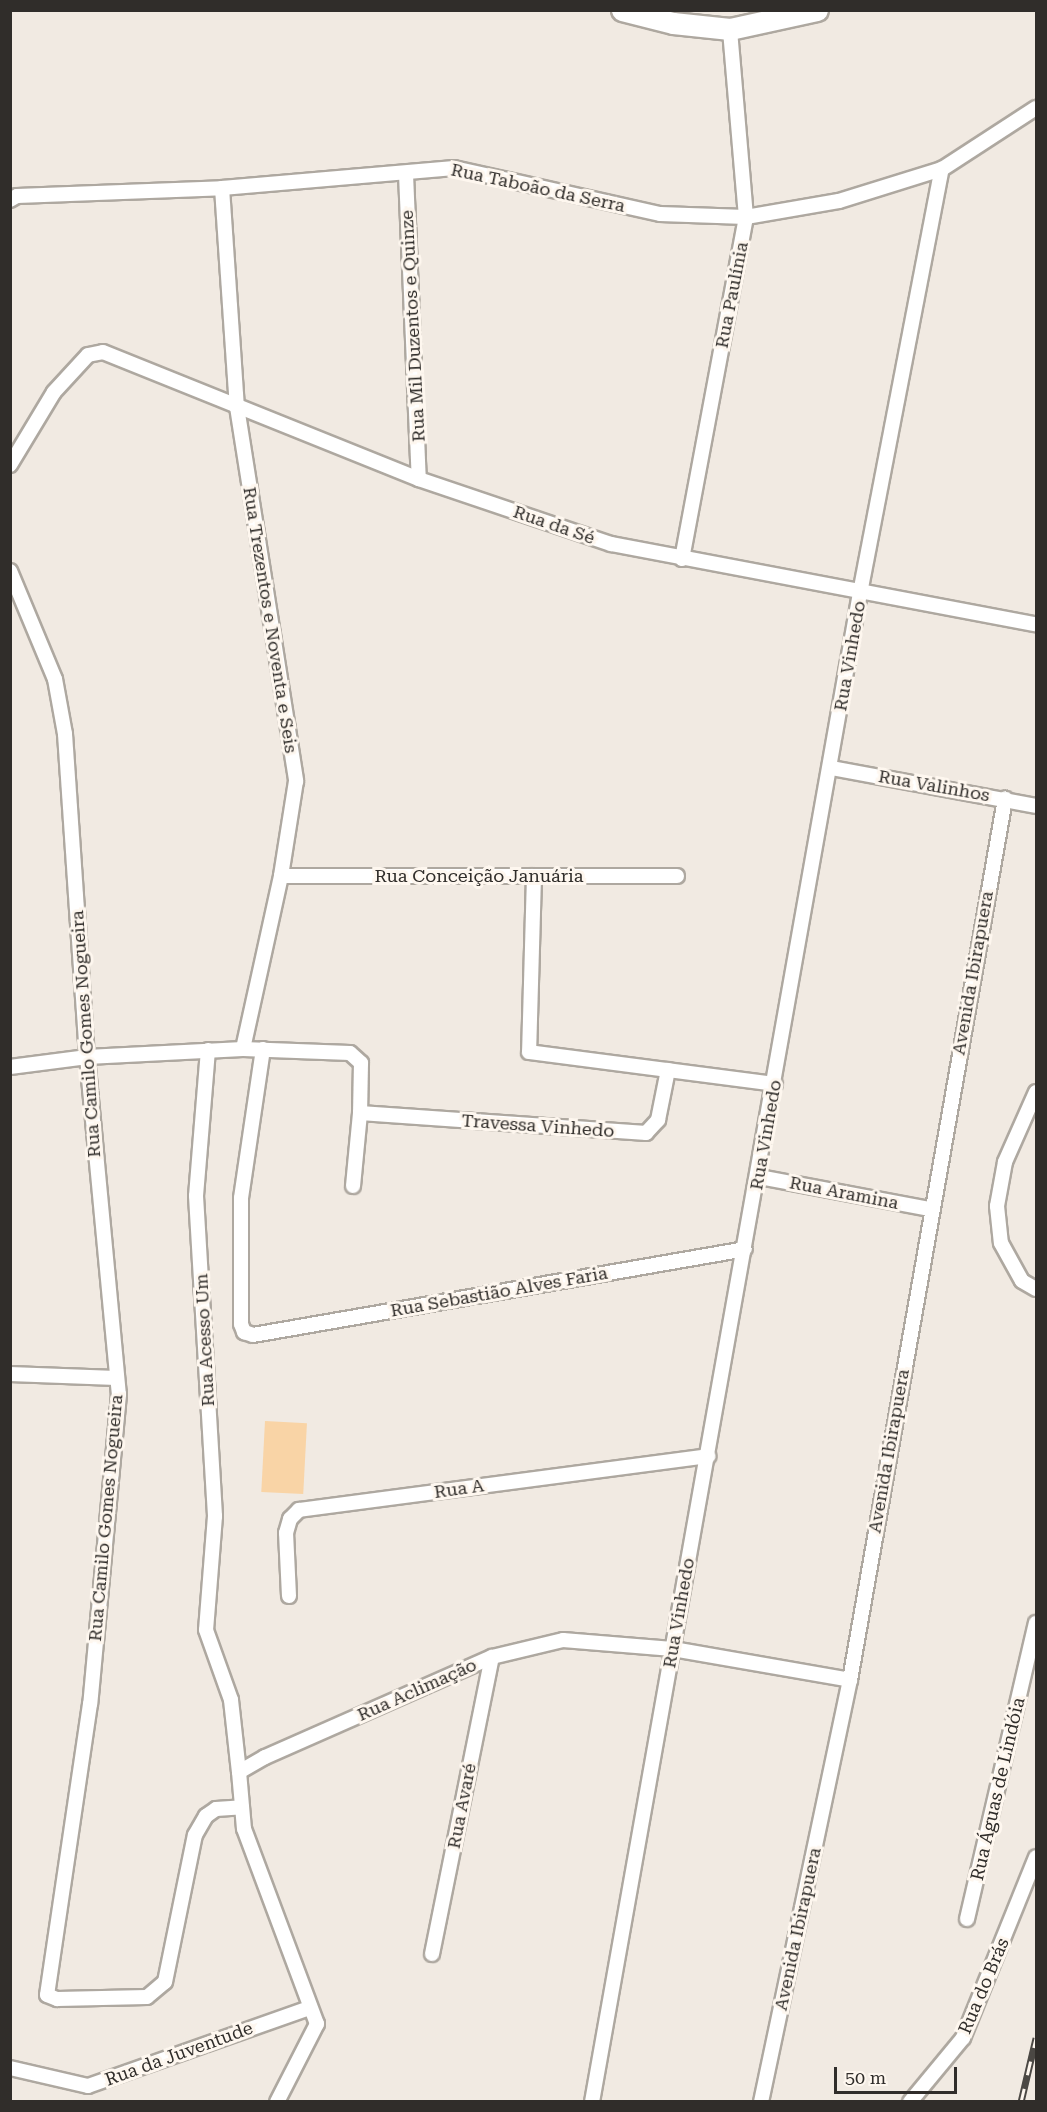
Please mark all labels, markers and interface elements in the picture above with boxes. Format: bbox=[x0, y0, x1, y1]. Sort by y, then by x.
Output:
street label: Rua Taboão da Serra bbox=[449, 159, 627, 217]
street label: Rua Mil Duzentos e Quinze bbox=[396, 210, 430, 442]
street label: Rua Paulínia bbox=[711, 240, 753, 350]
street label: Rua Trezentos e Noventa e Seis bbox=[238, 485, 302, 755]
street label: Rua da Sé bbox=[510, 501, 598, 549]
street label: Rua Vinhedo bbox=[830, 599, 870, 713]
street label: Rua Valinhos bbox=[877, 766, 991, 806]
street label: Rua Conceição Januária bbox=[374, 865, 584, 887]
street label: Avenida Ibirapuera bbox=[948, 889, 998, 1057]
street label: Rua Camilo Gomes Nogueira bbox=[67, 910, 105, 1158]
street label: Rua Vinhedo bbox=[746, 1078, 786, 1192]
street label: Travessa Vinhedo bbox=[461, 1110, 615, 1142]
street label: Rua Aramina bbox=[788, 1172, 900, 1214]
street label: Rua Sebastião Alves Faria bbox=[389, 1262, 609, 1322]
street label: Rua Acesso Um bbox=[191, 1273, 219, 1407]
street label: Avenida Ibirapuera bbox=[864, 1367, 914, 1535]
street label: Rua Camilo Gomes Nogueira bbox=[84, 1394, 128, 1642]
street label: Rua A bbox=[433, 1475, 485, 1503]
street label: Rua Vinhedo bbox=[659, 1556, 699, 1670]
street label: Rua Aclimação bbox=[354, 1654, 480, 1726]
street label: Rua Águas de Lindóia bbox=[966, 1695, 1030, 1883]
street label: Rua Avaré bbox=[443, 1761, 481, 1851]
street label: Avenida Ibirapuera bbox=[770, 1846, 826, 2012]
street label: Rua do Brás bbox=[954, 1935, 1014, 2037]
street label: Rua da Juventude bbox=[102, 2017, 256, 2091]
scale bar bbox=[837, 2055, 960, 2093]
text: 50 m bbox=[845, 2067, 886, 2088]

